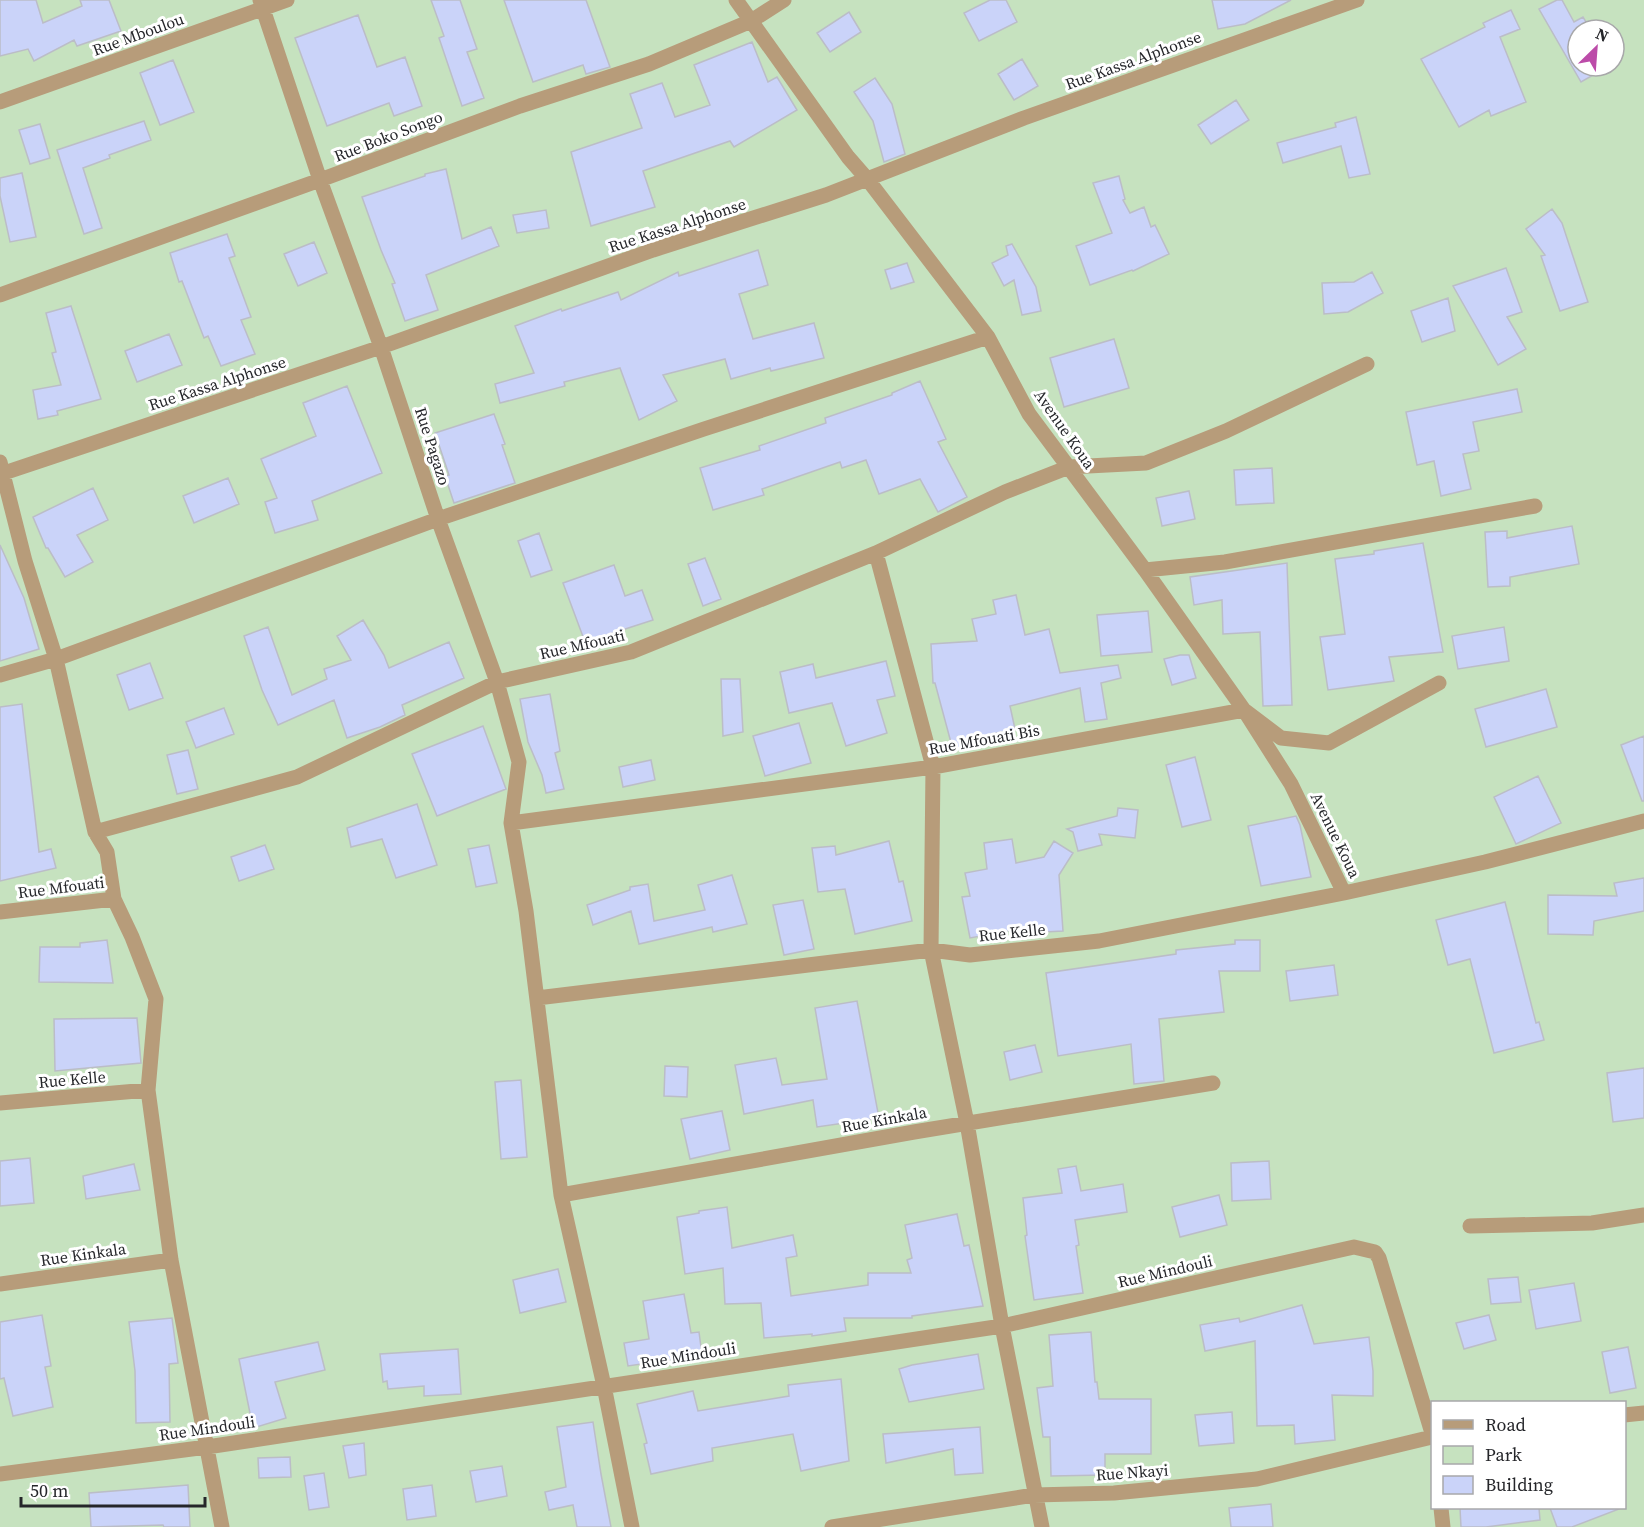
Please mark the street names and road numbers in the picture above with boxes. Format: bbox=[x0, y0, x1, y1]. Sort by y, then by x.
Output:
street label: Rue Mboulou bbox=[89, 7, 187, 61]
street label: Rue Kassa Alphonse bbox=[1062, 25, 1204, 95]
street label: Rue Boko Songo bbox=[331, 105, 446, 167]
street label: Rue Kassa Alphonse bbox=[606, 192, 748, 258]
street label: Rue Kassa Alphonse bbox=[146, 350, 288, 416]
street label: Avenue Koua bbox=[1029, 385, 1101, 474]
street label: Rue Pagazo bbox=[410, 404, 456, 488]
street label: Rue Mfouati bbox=[537, 623, 627, 664]
street label: Rue Mfouati Bis bbox=[927, 718, 1041, 760]
street label: Avenue Koua bbox=[1306, 789, 1367, 882]
street label: Rue Mfouati bbox=[17, 871, 106, 903]
street label: Rue Kelle bbox=[977, 918, 1047, 946]
street label: Rue Kelle bbox=[37, 1065, 107, 1093]
street label: Rue Kinkala bbox=[840, 1101, 929, 1137]
street label: Rue Kinkala bbox=[39, 1237, 128, 1271]
street label: Rue Mindouli bbox=[1115, 1249, 1215, 1293]
street label: Rue Mindouli bbox=[638, 1337, 738, 1373]
street label: Rue Mindouli bbox=[158, 1410, 257, 1446]
street label: Rue Nkayi bbox=[1095, 1458, 1169, 1486]

